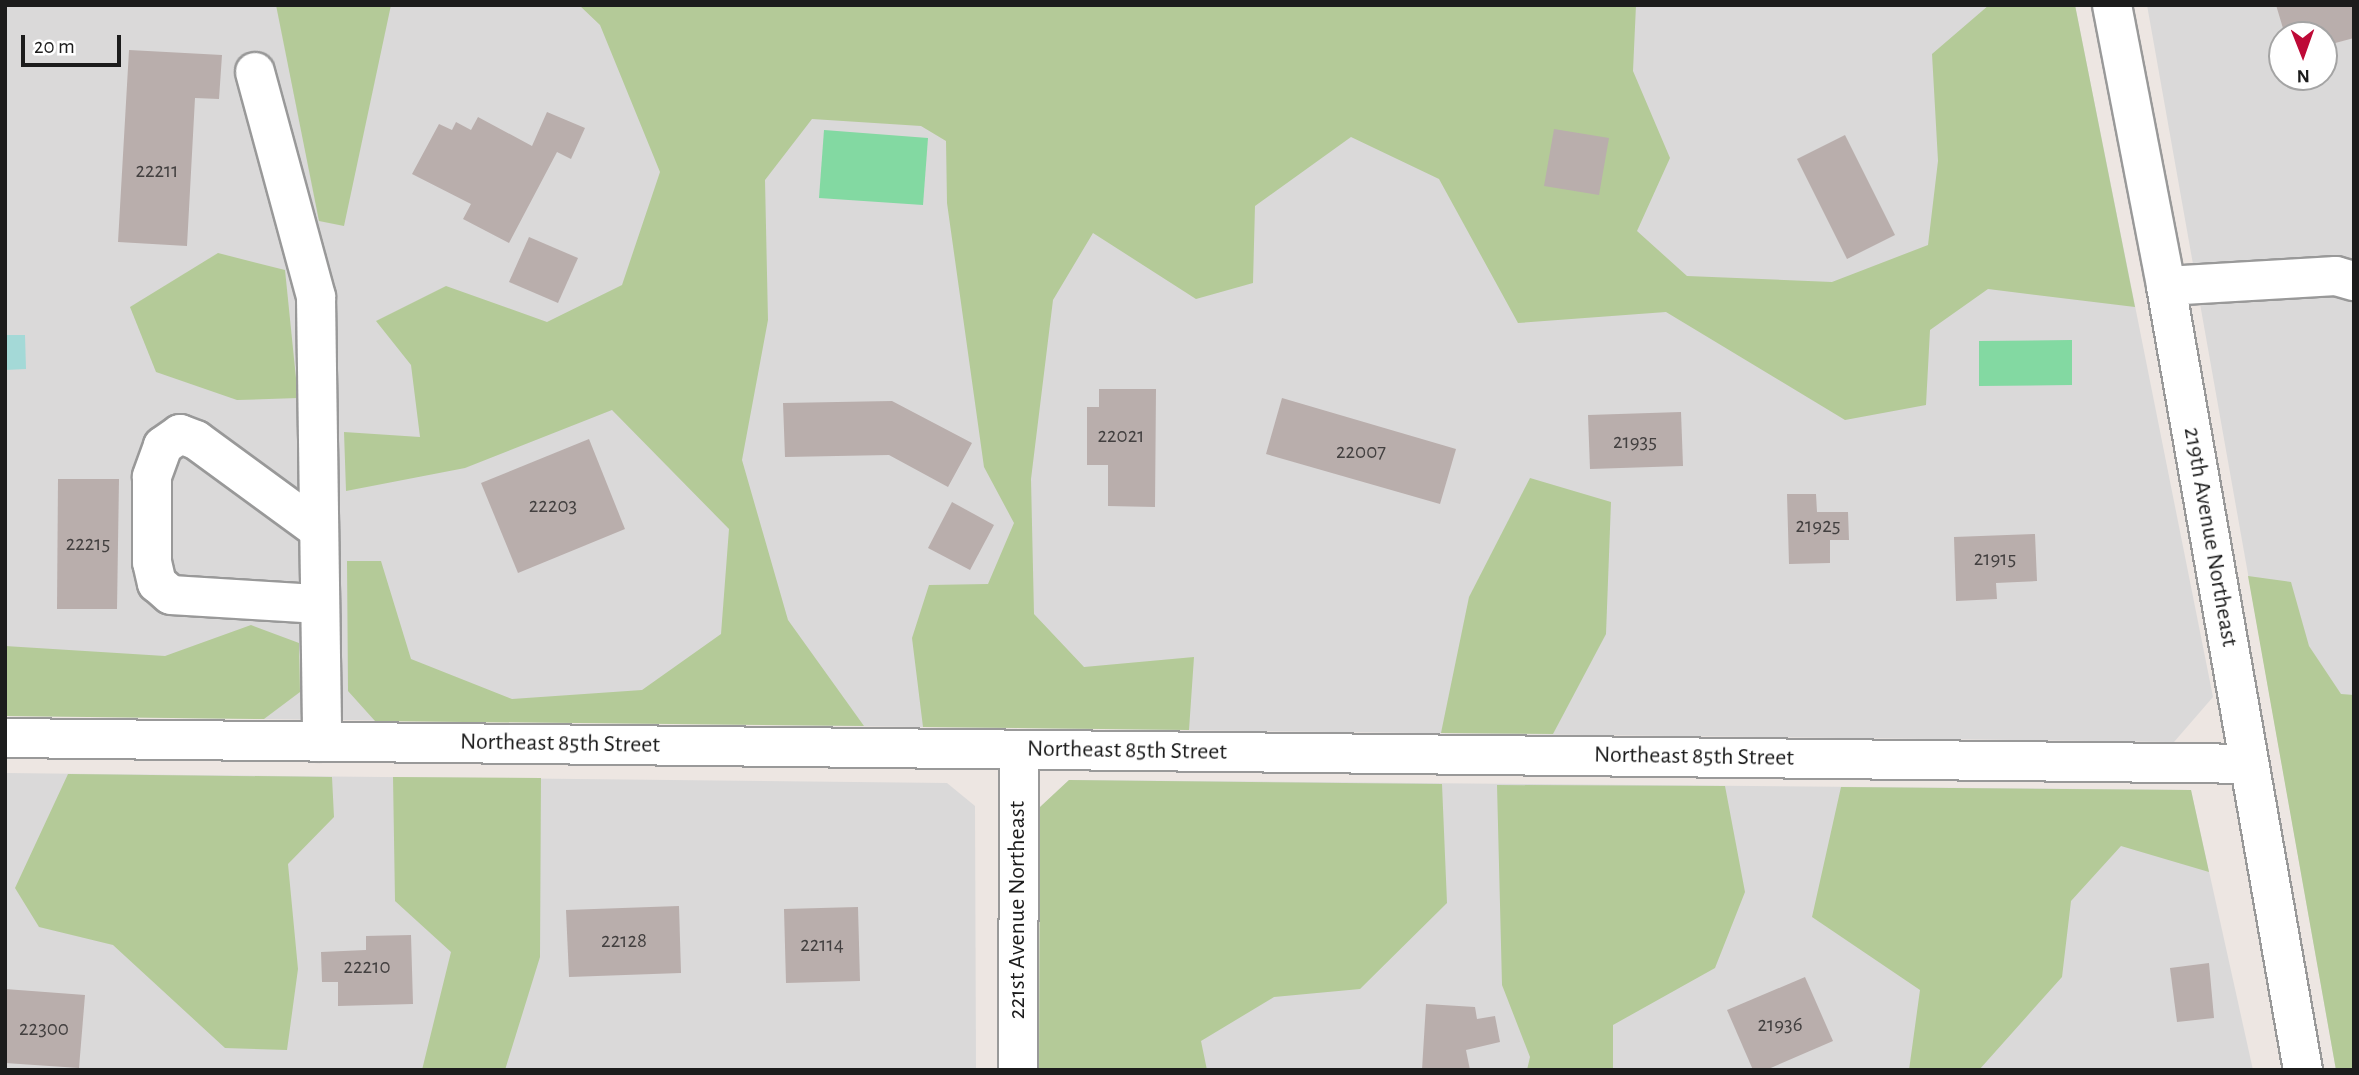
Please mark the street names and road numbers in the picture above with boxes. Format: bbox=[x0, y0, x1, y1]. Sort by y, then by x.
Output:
street label: 219th Avenue Northeast bbox=[2177, 425, 2243, 649]
street label: Northeast 85th Street bbox=[460, 728, 660, 760]
street label: Northeast 85th Street bbox=[1027, 735, 1227, 767]
street label: Northeast 85th Street bbox=[1594, 741, 1794, 773]
street label: 221st Avenue Northeast bbox=[1004, 801, 1032, 1019]

